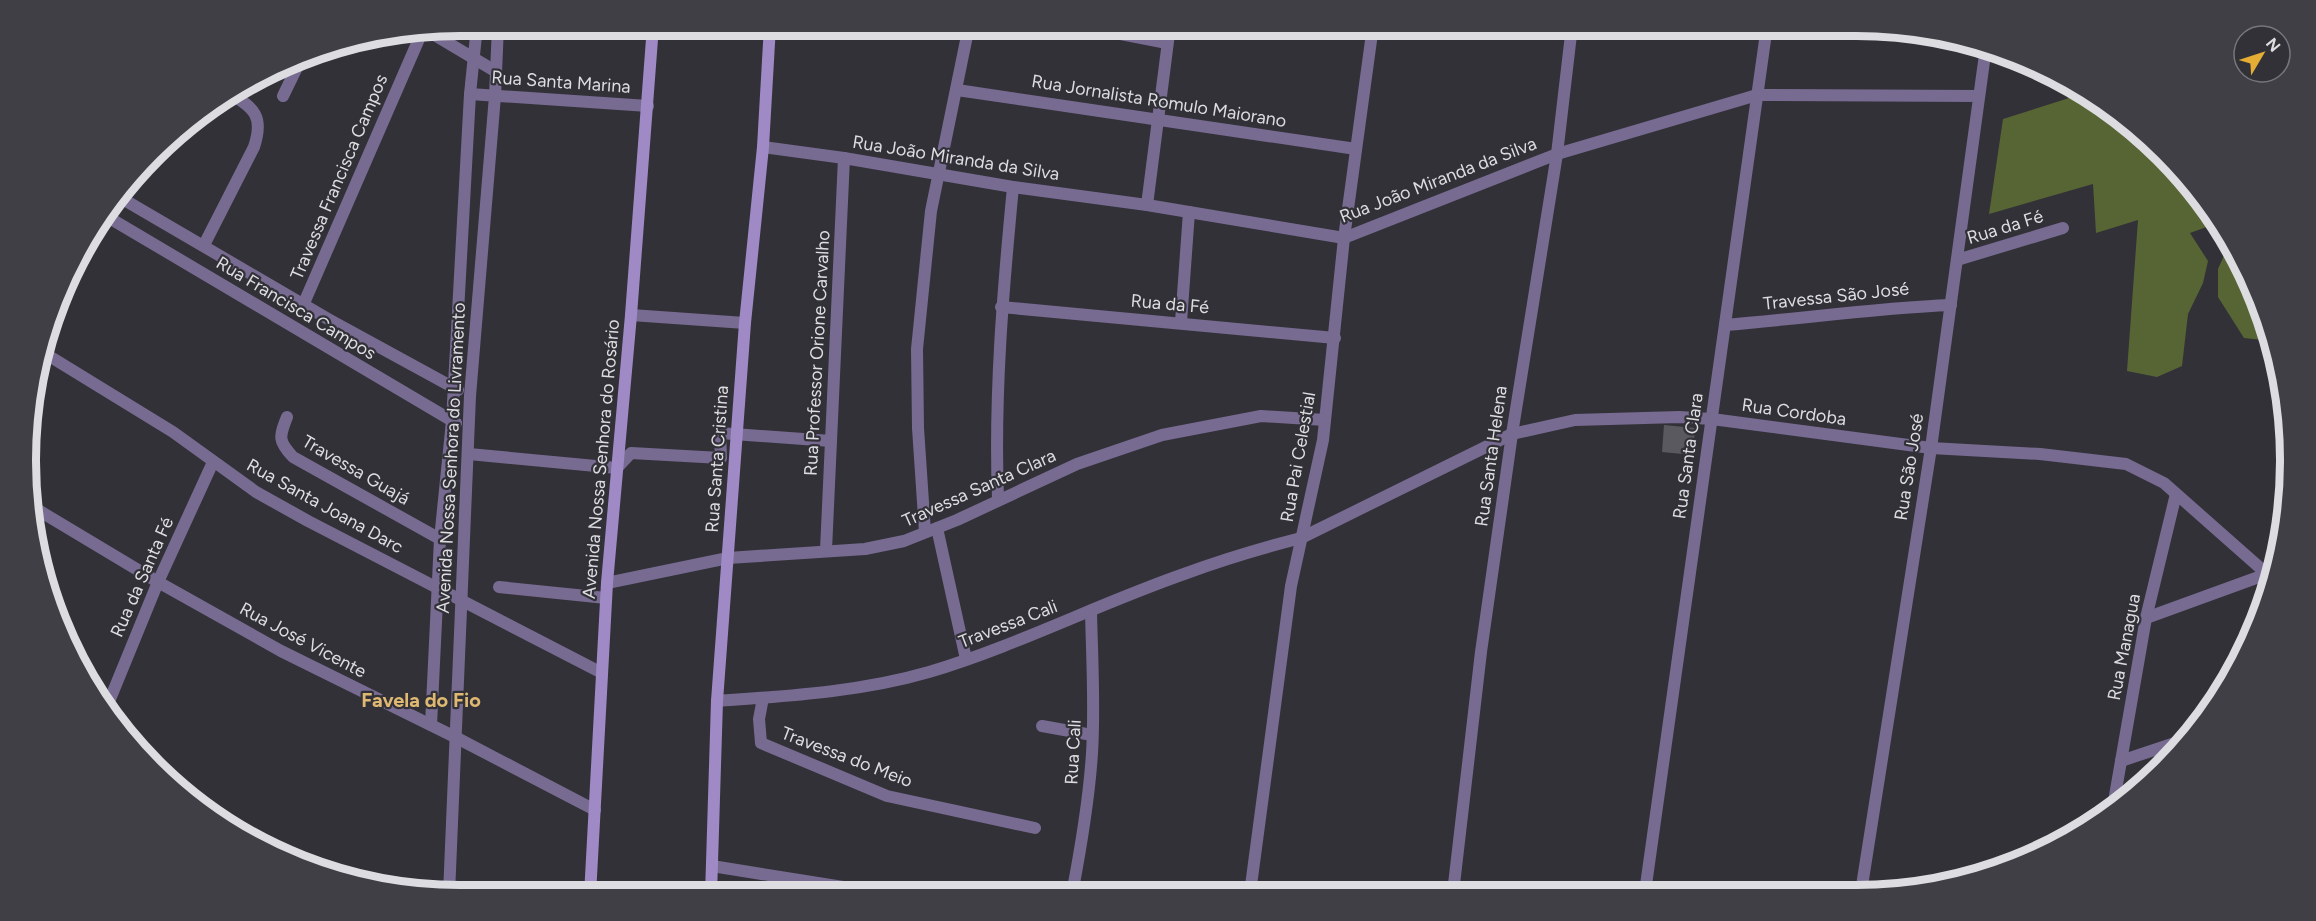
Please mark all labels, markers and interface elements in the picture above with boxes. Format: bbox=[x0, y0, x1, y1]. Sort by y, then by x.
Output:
north arrow bbox=[2232, 24, 2292, 84]
text: N bbox=[2262, 34, 2285, 56]
street label: Rua Santa Marina bbox=[491, 66, 631, 98]
street label: Rua Jornalista Romulo Maiorano bbox=[1030, 70, 1288, 132]
street label: Travessa Francisca Campos bbox=[286, 71, 392, 283]
street label: Rua João Miranda da Silva bbox=[851, 131, 1061, 185]
street label: Rua João Miranda da Silva bbox=[1336, 132, 1540, 228]
street label: Rua da Fé bbox=[1964, 205, 2046, 249]
street label: Rua Professor Orione Carvalho bbox=[800, 230, 834, 476]
street label: Rua Francisca Campos bbox=[212, 252, 380, 364]
street label: Travessa São José bbox=[1762, 277, 1910, 315]
street label: Rua da Fé bbox=[1130, 290, 1210, 318]
street label: Avenida Nossa Senhora do Livramento bbox=[432, 302, 470, 614]
street label: Avenida Nossa Senhora do Rosário bbox=[578, 318, 624, 600]
street label: Rua Santa Helena bbox=[1470, 384, 1512, 528]
street label: Rua Santa Cristina bbox=[701, 385, 733, 533]
street label: Rua Pai Celestial bbox=[1276, 390, 1320, 524]
street label: Rua Santa Clara bbox=[1668, 392, 1708, 520]
street label: Rua Cordoba bbox=[1740, 394, 1848, 430]
street label: Rua São José bbox=[1890, 412, 1928, 522]
street label: Travessa Guajá bbox=[298, 430, 414, 510]
street label: Travessa Santa Clara bbox=[899, 444, 1059, 532]
street label: Rua Santa Joana Darc bbox=[243, 454, 407, 558]
street label: Rua da Santa Fé bbox=[106, 513, 178, 641]
street label: Rua Managua bbox=[2103, 592, 2145, 702]
street label: Travessa Cali bbox=[956, 595, 1060, 653]
street label: Rua José Vicente bbox=[236, 597, 370, 683]
district label: Favela do Fio bbox=[361, 688, 481, 712]
street label: Rua Cali bbox=[1060, 719, 1086, 785]
street label: Travessa do Meio bbox=[778, 722, 916, 792]

